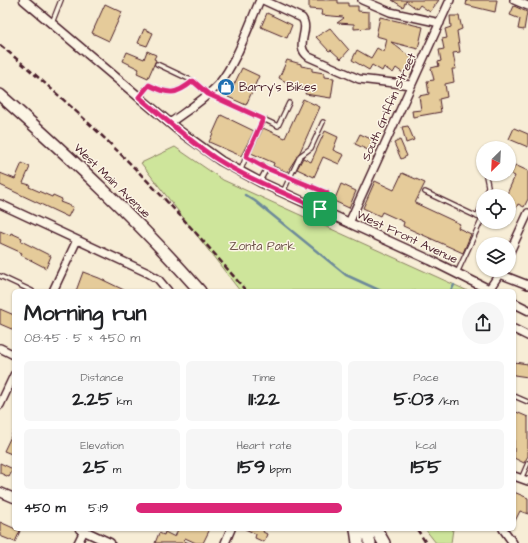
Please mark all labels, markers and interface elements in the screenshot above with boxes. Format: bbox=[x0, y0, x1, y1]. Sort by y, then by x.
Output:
street label: South Griffin Street bbox=[357, 50, 421, 164]
shop icon: Barry's Bikes bbox=[216, 77, 236, 97]
place label: Barry's Bikes bbox=[239, 79, 316, 97]
street label: West Main Avenue bbox=[70, 140, 155, 223]
north arrow bbox=[476, 141, 516, 181]
map controls bbox=[476, 141, 516, 277]
button: locate bbox=[476, 189, 516, 229]
pin bbox=[303, 192, 337, 226]
icon: arrive bbox=[309, 198, 331, 220]
street label: West Front Avenue bbox=[354, 206, 461, 268]
button: layers bbox=[476, 237, 516, 277]
park label: Zonta Park bbox=[229, 238, 295, 255]
text: Morning run bbox=[24, 298, 147, 329]
button: share bbox=[462, 302, 504, 344]
text: 08:45 · 5 × 450 m bbox=[24, 329, 140, 347]
text: Distance bbox=[81, 370, 123, 385]
text: Time bbox=[252, 370, 276, 385]
text: Pace bbox=[413, 370, 439, 385]
text: 2.25 bbox=[72, 385, 112, 413]
text: 11:22 bbox=[248, 385, 280, 413]
text: 5:03 bbox=[393, 385, 434, 413]
text: km bbox=[112, 394, 132, 409]
text: /km bbox=[434, 394, 459, 409]
text: Elevation bbox=[80, 438, 124, 453]
text: Heart rate bbox=[236, 438, 292, 453]
text: kcal bbox=[415, 438, 437, 453]
text: 25 bbox=[83, 453, 108, 481]
text: 159 bbox=[237, 453, 265, 481]
text: 155 bbox=[411, 453, 441, 481]
text: m bbox=[108, 462, 121, 477]
text: bpm bbox=[265, 462, 291, 477]
text: 450 m bbox=[24, 499, 66, 517]
text: 5:19 bbox=[88, 499, 108, 517]

